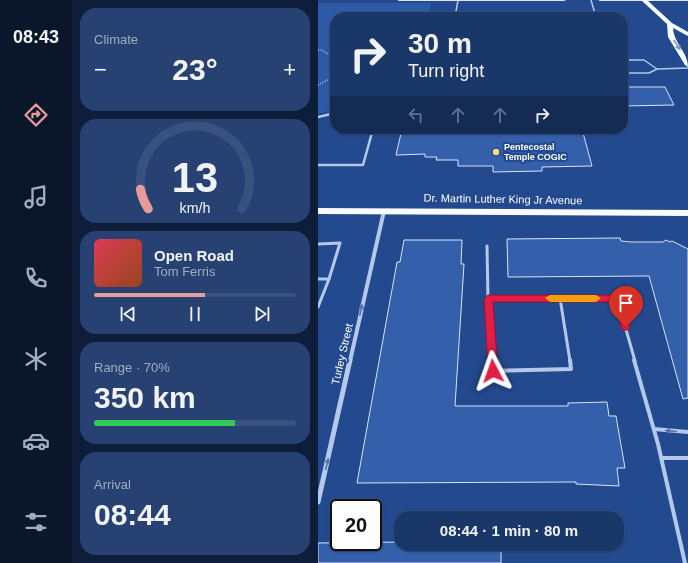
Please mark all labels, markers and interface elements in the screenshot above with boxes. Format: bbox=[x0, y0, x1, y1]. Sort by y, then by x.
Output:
text: 08:43 bbox=[13, 27, 59, 47]
icon: right bbox=[342, 28, 394, 80]
text: 30 m bbox=[408, 28, 472, 59]
text: Climate bbox=[94, 32, 138, 47]
one-way arrow bbox=[673, 40, 681, 50]
text: 23° bbox=[172, 53, 218, 86]
text: − bbox=[94, 57, 107, 82]
text: + bbox=[283, 57, 296, 82]
text: Turn right bbox=[408, 61, 484, 81]
icon: directions bbox=[22, 101, 50, 129]
icon: left bbox=[405, 104, 427, 126]
icon: ahead bbox=[447, 104, 469, 126]
icon: ahead bbox=[489, 104, 511, 126]
icon: right bbox=[531, 104, 553, 126]
place label: Pentecostal Temple COGIC bbox=[504, 142, 567, 162]
marker: Pentecostal Temple COGIC bbox=[491, 147, 501, 157]
text: 13 bbox=[172, 154, 218, 201]
icon: music bbox=[22, 183, 50, 211]
street label: Dr. Martin Luther King Jr Avenue bbox=[424, 192, 582, 206]
text: km/h bbox=[180, 199, 211, 215]
text: Open Road bbox=[154, 247, 234, 264]
icon: phone bbox=[22, 264, 50, 292]
text: Tom Ferris bbox=[154, 264, 215, 279]
pin bbox=[609, 286, 643, 327]
icon: arrive bbox=[615, 292, 637, 314]
icon: previous bbox=[117, 303, 139, 325]
icon: pause bbox=[184, 303, 206, 325]
icon: next bbox=[251, 303, 273, 325]
one-way arrow bbox=[359, 304, 365, 316]
street label: Turley Street bbox=[329, 322, 355, 386]
icon: climate bbox=[22, 345, 50, 373]
position arrow bbox=[472, 350, 514, 392]
text: Range · 70% bbox=[94, 360, 170, 375]
text: 350 km bbox=[94, 381, 196, 414]
icon: car bbox=[22, 427, 50, 455]
one-way arrow bbox=[665, 427, 677, 434]
one-way arrow bbox=[324, 458, 330, 470]
text: Arrival bbox=[94, 477, 131, 492]
text: 08:44 bbox=[94, 498, 171, 531]
speed limit sign: 20 bbox=[330, 499, 382, 551]
icon: filters bbox=[22, 508, 50, 536]
text: 08:44 · 1 min · 80 m bbox=[440, 522, 578, 539]

